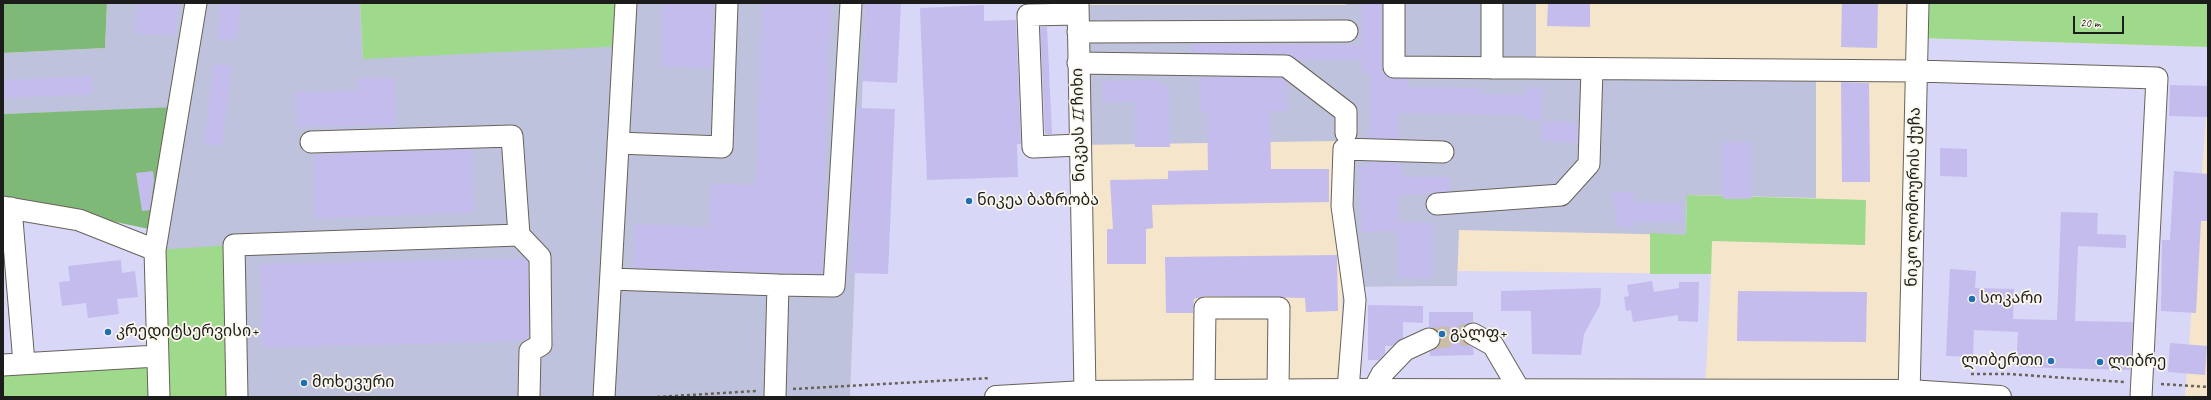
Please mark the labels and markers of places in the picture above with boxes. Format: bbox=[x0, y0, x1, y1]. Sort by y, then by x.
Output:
place label: ნიკეა ბაზრობა bbox=[977, 191, 1099, 211]
marker: ნიკეა ბაზრობა bbox=[964, 196, 974, 206]
place label: სოკარი bbox=[1980, 289, 2042, 309]
marker: სოკარი bbox=[1967, 294, 1977, 304]
place label: კრედიტსერვისი+ bbox=[116, 322, 258, 342]
place label: გალფ+ bbox=[1450, 324, 1506, 344]
marker: კრედიტსერვისი+ bbox=[103, 327, 113, 337]
marker: გალფ+ bbox=[1437, 329, 1447, 339]
place label: ლიბერთი bbox=[1961, 351, 2043, 371]
place label: ლიბრე bbox=[2108, 352, 2166, 372]
marker: ლიბერთი bbox=[2046, 356, 2056, 366]
marker: ლიბრე bbox=[2095, 357, 2105, 367]
place label: მოხევური bbox=[312, 373, 394, 393]
marker: მოხევური bbox=[299, 378, 309, 388]

